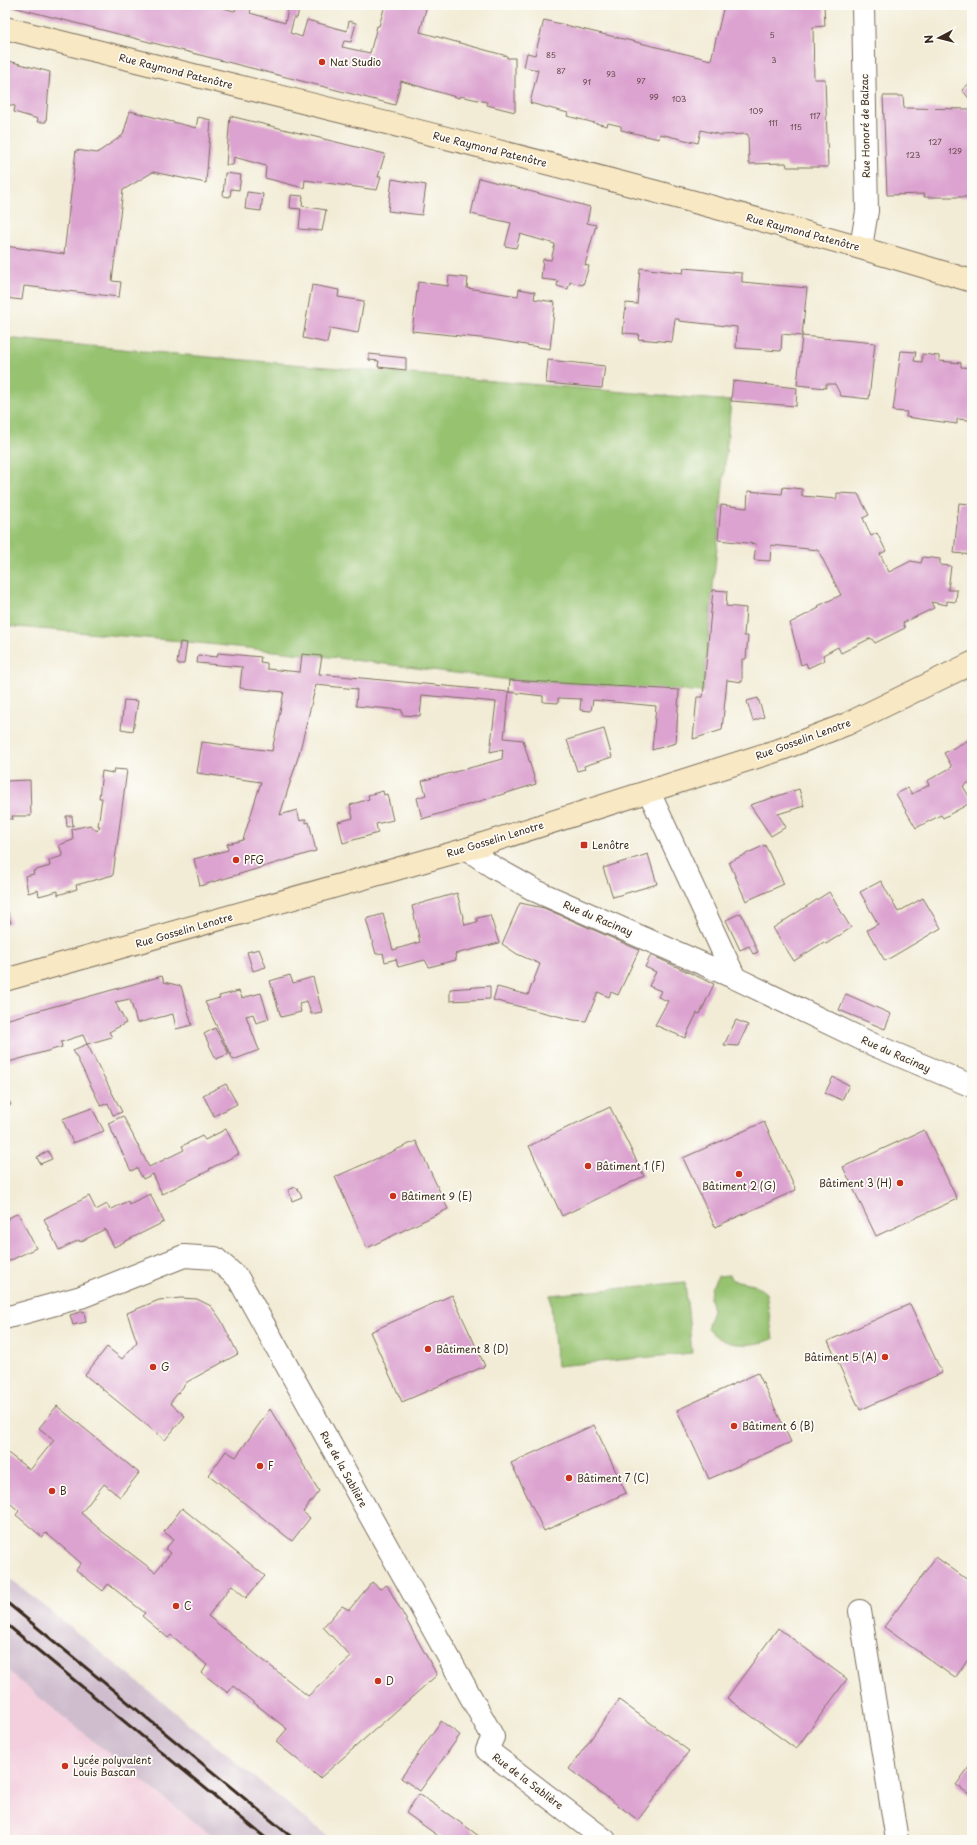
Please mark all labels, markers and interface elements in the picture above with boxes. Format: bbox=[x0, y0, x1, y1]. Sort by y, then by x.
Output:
north arrow bbox=[919, 18, 959, 58]
house number: 5 bbox=[769, 29, 775, 41]
text: N bbox=[920, 34, 938, 45]
street label: Rue Raymond Patenôtre bbox=[117, 49, 235, 93]
house number: 85 bbox=[546, 49, 556, 61]
place label: Nat Studio bbox=[330, 54, 381, 69]
house number: 3 bbox=[771, 54, 777, 66]
marker: Nat Studio bbox=[317, 57, 327, 67]
house number: 87 bbox=[556, 65, 566, 77]
house number: 93 bbox=[606, 68, 616, 80]
street label: Rue Honoré de Balzac bbox=[856, 74, 873, 178]
house number: 97 bbox=[636, 75, 646, 87]
house number: 91 bbox=[583, 76, 592, 88]
house number: 99 bbox=[649, 91, 659, 103]
house number: 103 bbox=[672, 93, 686, 105]
house number: 109 bbox=[749, 105, 763, 117]
house number: 117 bbox=[809, 110, 821, 122]
house number: 111 bbox=[768, 117, 778, 129]
house number: 115 bbox=[790, 121, 802, 133]
street label: Rue Raymond Patenôtre bbox=[431, 127, 549, 171]
house number: 127 bbox=[928, 136, 942, 148]
house number: 129 bbox=[948, 145, 962, 157]
house number: 123 bbox=[906, 149, 920, 161]
street label: Rue Raymond Patenôtre bbox=[744, 209, 862, 255]
street label: Rue Gosselin Lenotre bbox=[753, 714, 853, 763]
street label: Rue Gosselin Lenotre bbox=[445, 817, 545, 860]
place label: Lenôtre bbox=[592, 837, 629, 852]
marker: Lenôtre bbox=[579, 840, 589, 850]
place label: PFG bbox=[244, 852, 264, 867]
marker: PFG bbox=[231, 855, 241, 865]
street label: Rue du Racinay bbox=[561, 896, 636, 939]
street label: Rue Gosselin Lenotre bbox=[133, 908, 234, 951]
street label: Rue du Racinay bbox=[859, 1032, 934, 1076]
place label: Bâtiment 1 (F) bbox=[596, 1158, 665, 1173]
marker: Bâtiment 1 (F) bbox=[583, 1161, 593, 1171]
marker: Bâtiment 2 (G) bbox=[734, 1169, 744, 1179]
place label: Bâtiment 3 (H) bbox=[819, 1175, 892, 1190]
place label: Bâtiment 2 (G) bbox=[702, 1178, 776, 1193]
marker: Bâtiment 3 (H) bbox=[895, 1178, 905, 1188]
place label: Bâtiment 9 (E) bbox=[401, 1188, 472, 1203]
marker: Bâtiment 9 (E) bbox=[388, 1191, 398, 1201]
place label: Bâtiment 8 (D) bbox=[436, 1341, 509, 1356]
marker: Bâtiment 8 (D) bbox=[423, 1344, 433, 1354]
place label: Bâtiment 5 (A) bbox=[804, 1349, 877, 1364]
marker: Bâtiment 5 (A) bbox=[880, 1352, 890, 1362]
place label: G bbox=[161, 1359, 169, 1374]
marker: G bbox=[148, 1362, 158, 1372]
place label: Bâtiment 6 (B) bbox=[742, 1418, 814, 1433]
marker: Bâtiment 6 (B) bbox=[729, 1421, 739, 1431]
street label: Rue de la Sablière bbox=[317, 1428, 372, 1510]
place label: F bbox=[268, 1458, 274, 1473]
marker: F bbox=[255, 1461, 265, 1471]
place label: Bâtiment 7 (C) bbox=[577, 1470, 649, 1485]
marker: Bâtiment 7 (C) bbox=[564, 1473, 574, 1483]
place label: B bbox=[60, 1483, 67, 1498]
marker: B bbox=[47, 1486, 57, 1496]
place label: C bbox=[184, 1598, 192, 1613]
marker: C bbox=[171, 1601, 181, 1611]
place label: D bbox=[386, 1673, 394, 1688]
marker: D bbox=[373, 1676, 383, 1686]
street label: Rue de la Sablière bbox=[490, 1749, 567, 1813]
place label: Lycée polyvalent Louis Bascan bbox=[73, 1752, 151, 1779]
marker: Lycée polyvalent Louis Bascan bbox=[60, 1761, 70, 1771]

